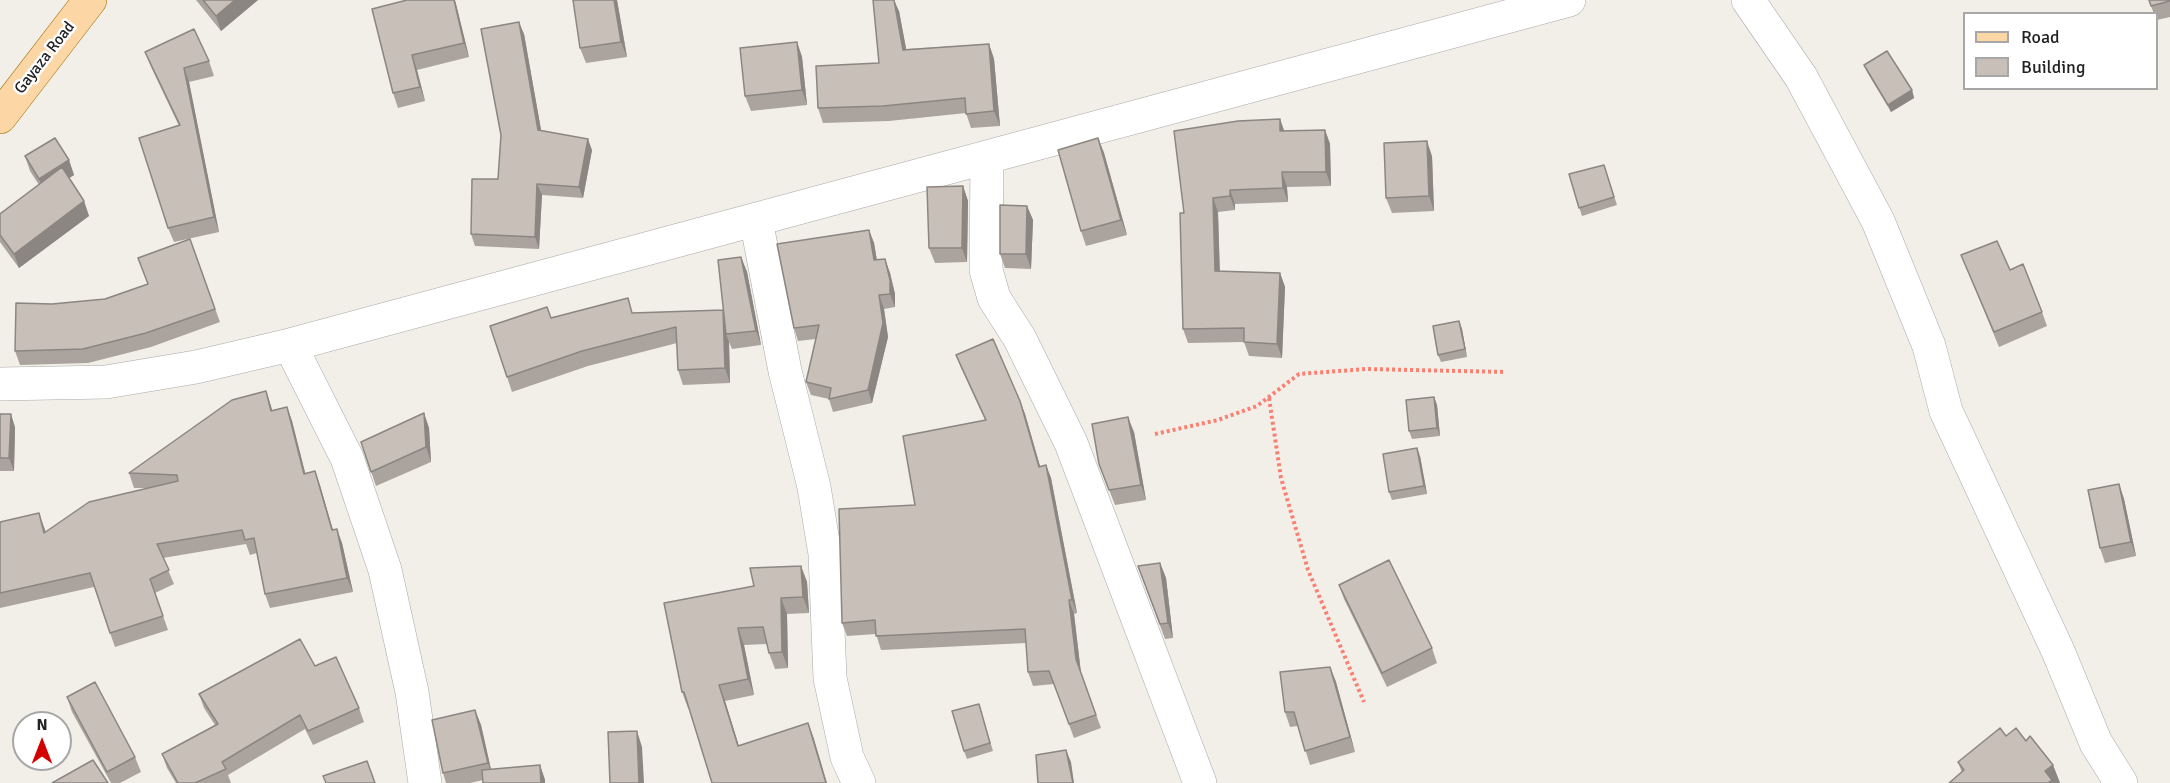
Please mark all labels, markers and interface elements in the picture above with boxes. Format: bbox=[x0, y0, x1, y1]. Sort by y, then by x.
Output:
legend bbox=[1963, 12, 2158, 90]
street label: Gayaza Road bbox=[11, 18, 79, 98]
text: Road bbox=[2021, 26, 2060, 48]
text: Building bbox=[2021, 56, 2085, 78]
north arrow bbox=[12, 711, 72, 771]
text: N bbox=[36, 715, 48, 735]

